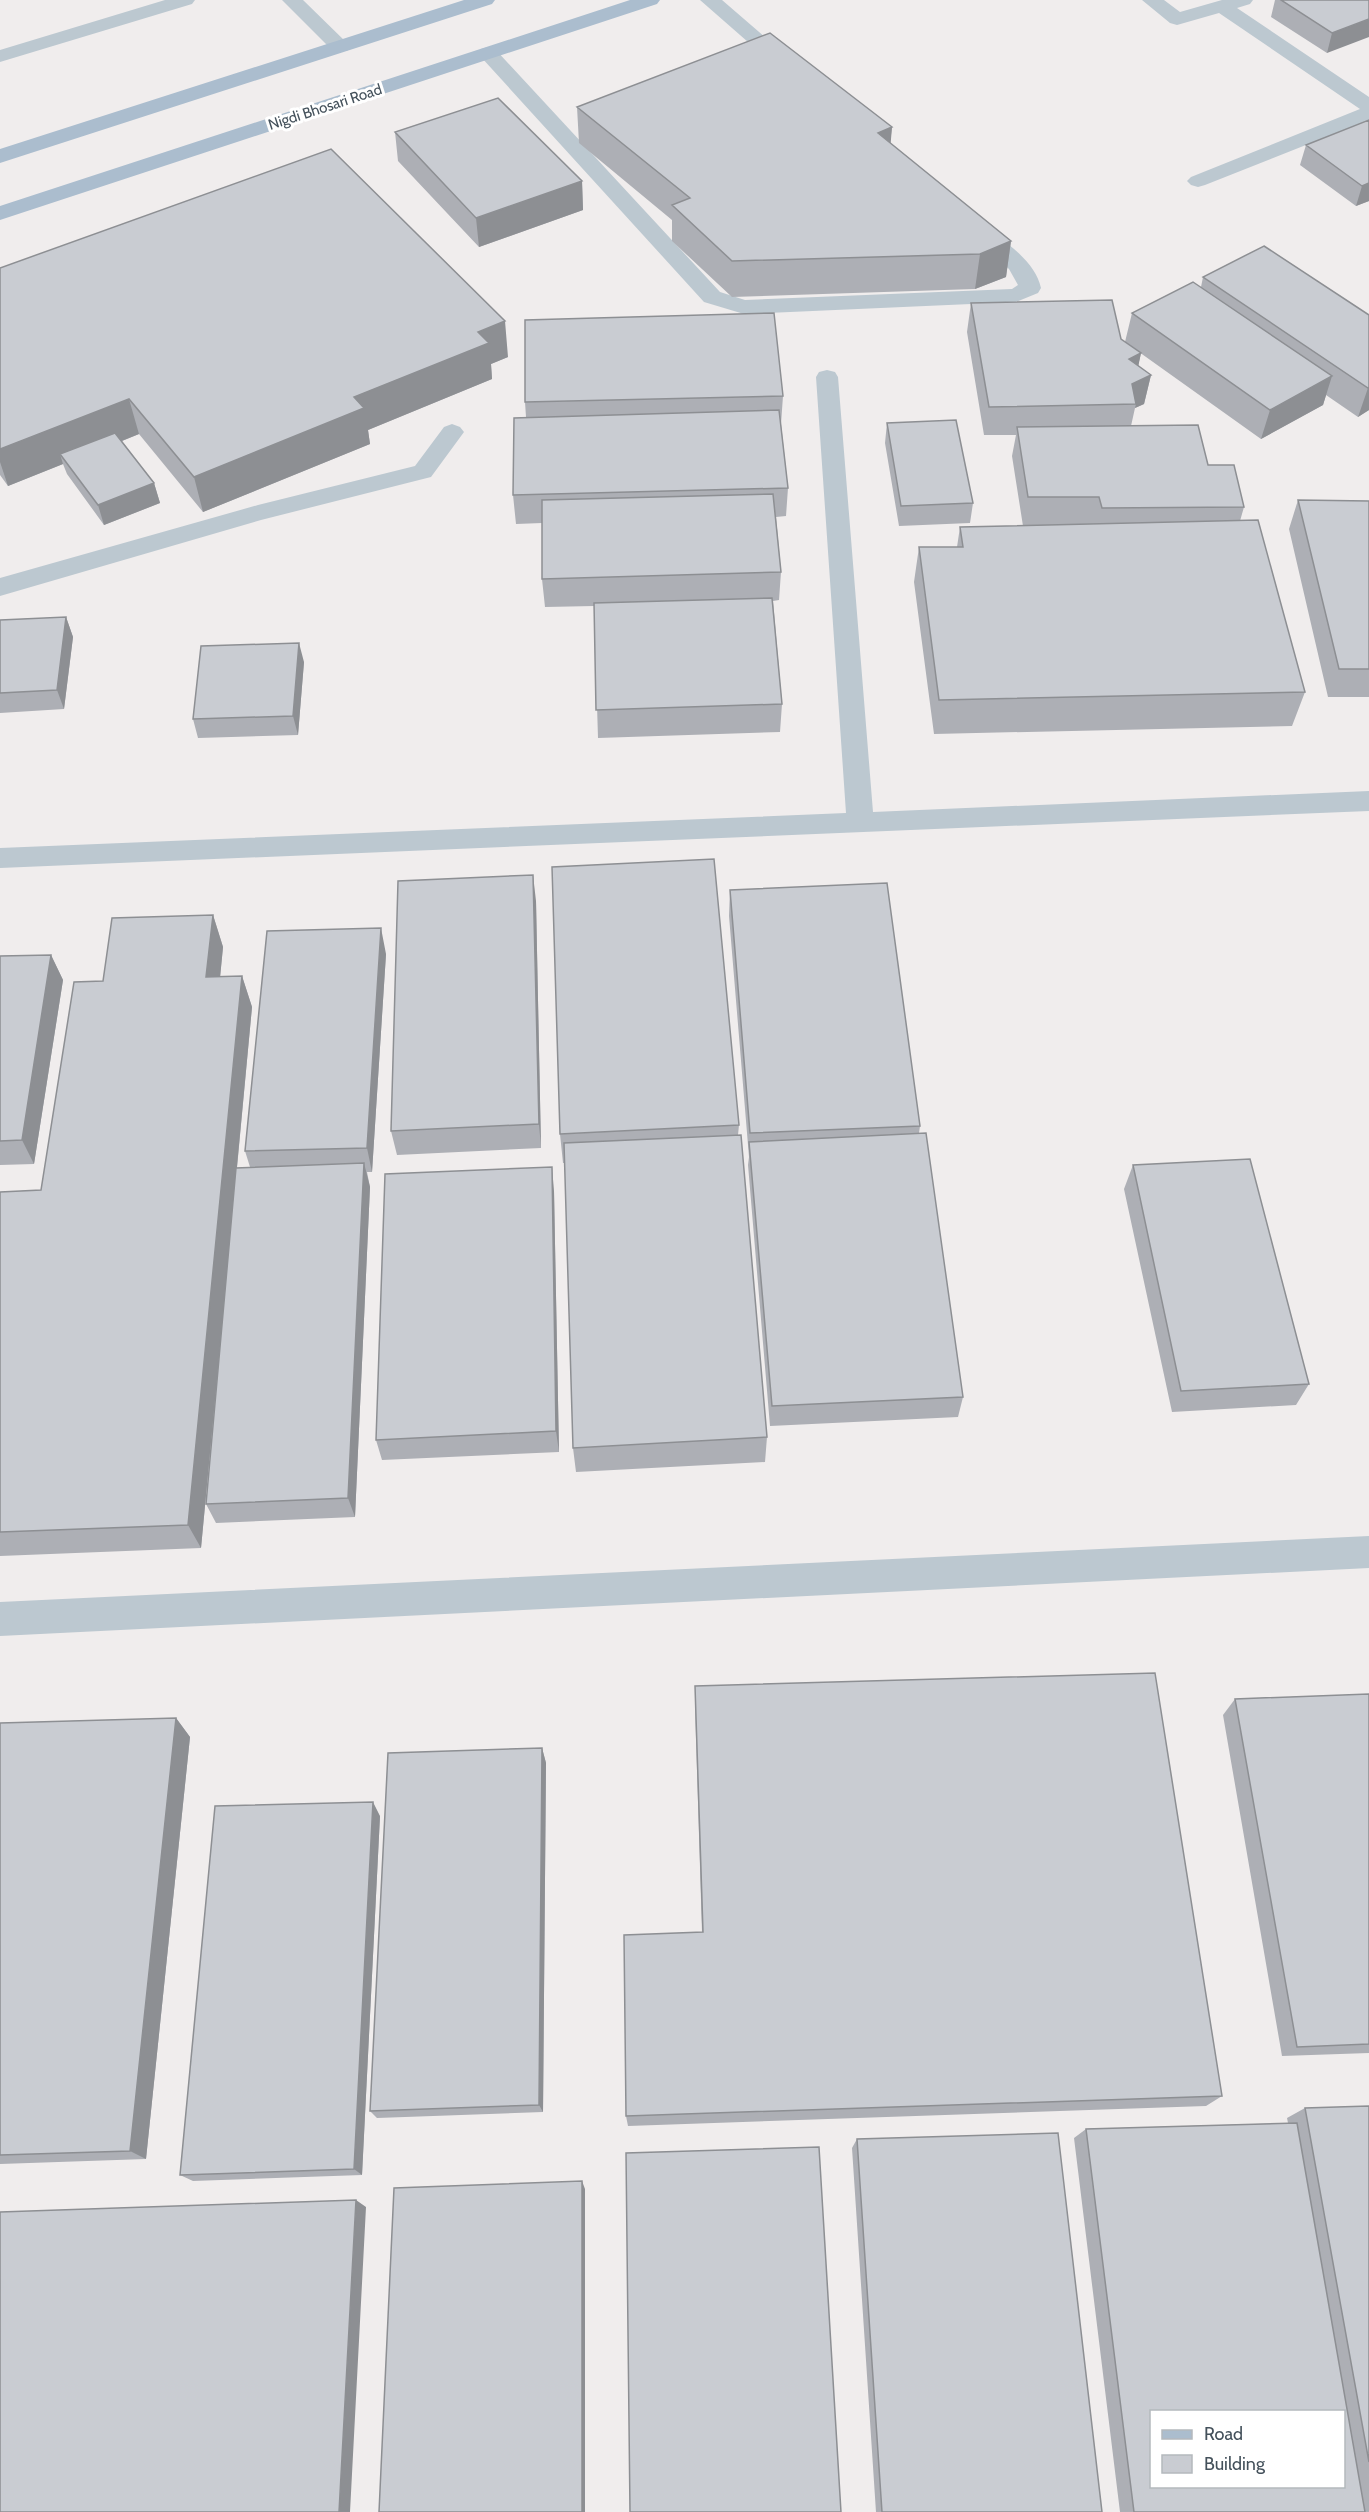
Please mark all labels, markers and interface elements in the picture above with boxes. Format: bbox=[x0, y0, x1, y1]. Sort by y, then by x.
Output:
street label: Nigdi Bhosari Road bbox=[266, 80, 384, 134]
legend bbox=[1150, 2410, 1345, 2488]
text: Road bbox=[1204, 2423, 1243, 2445]
text: Building bbox=[1204, 2453, 1266, 2475]

